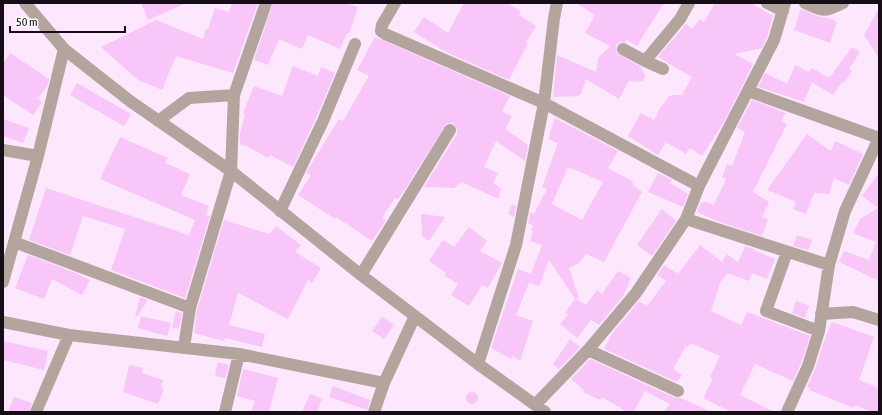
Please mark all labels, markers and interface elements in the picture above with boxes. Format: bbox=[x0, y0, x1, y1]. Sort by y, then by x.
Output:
scale bar bbox=[10, 8, 125, 34]
text: 50 m bbox=[16, 15, 38, 29]

